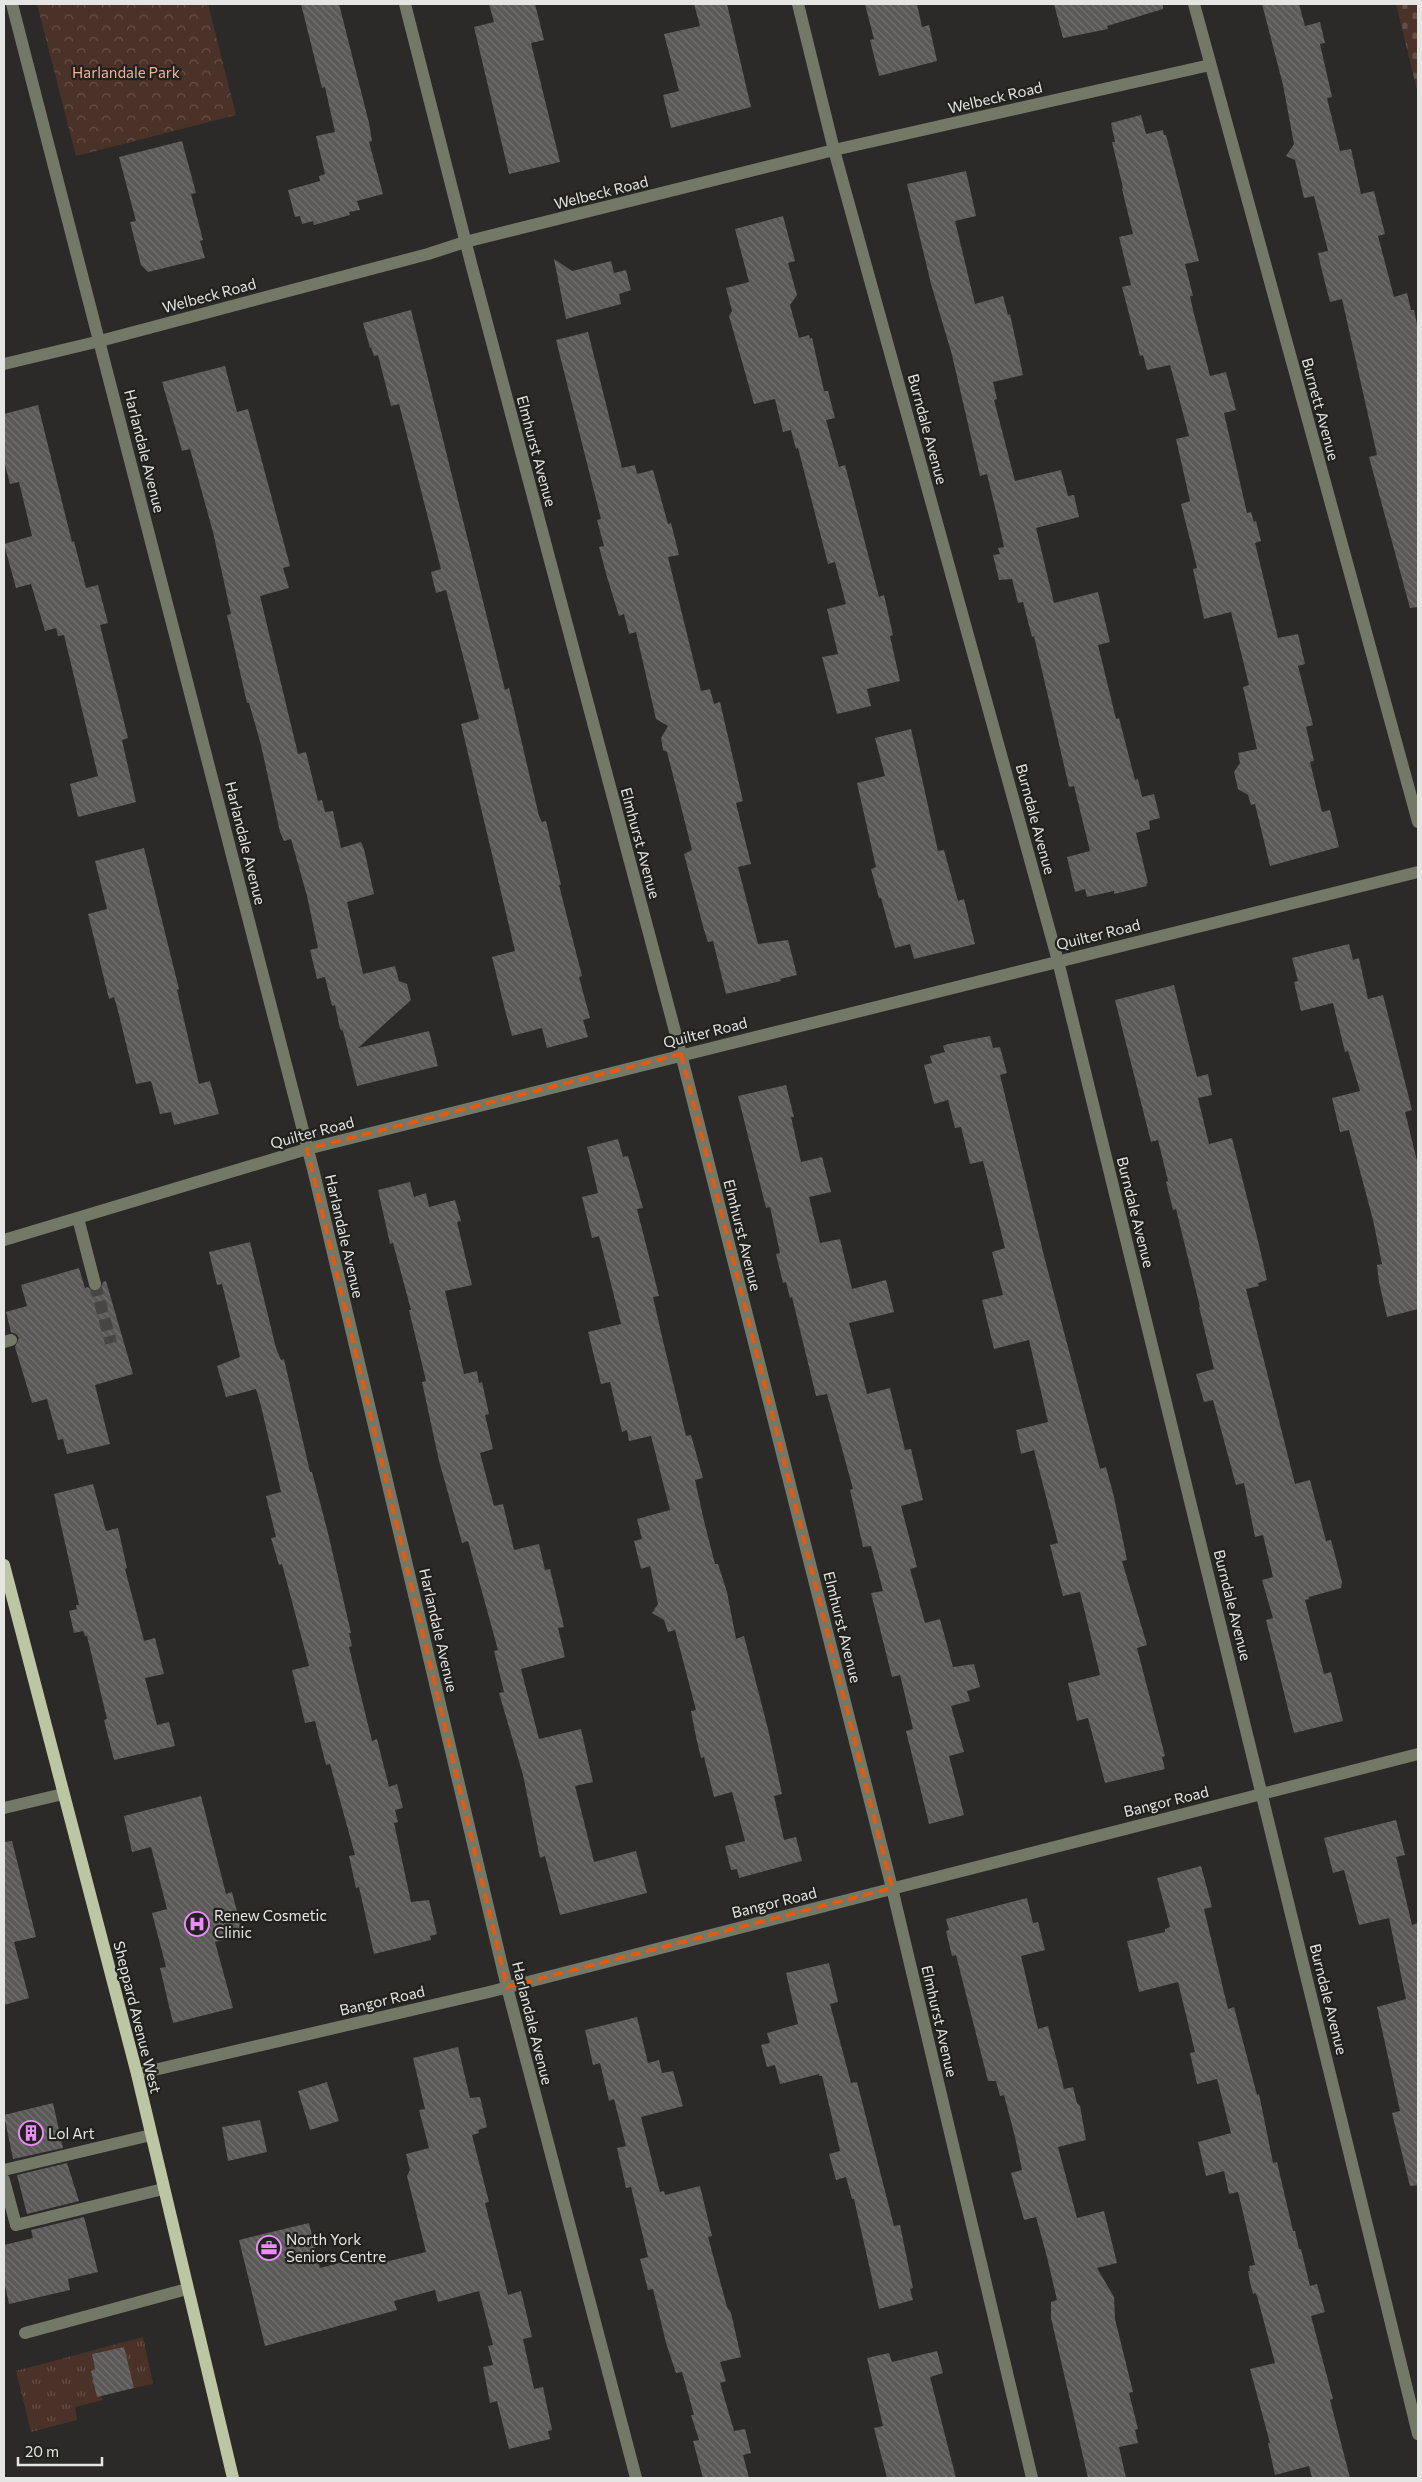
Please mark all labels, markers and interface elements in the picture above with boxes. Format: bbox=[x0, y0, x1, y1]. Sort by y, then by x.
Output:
park label: Harlandale Park bbox=[72, 63, 180, 81]
street label: Welbeck Road bbox=[946, 77, 1044, 117]
street label: Welbeck Road bbox=[552, 172, 650, 212]
street label: Welbeck Road bbox=[160, 274, 258, 316]
street label: Burnett Avenue bbox=[1299, 356, 1343, 462]
street label: Burndale Avenue bbox=[905, 372, 951, 486]
street label: Harlandale Avenue bbox=[121, 387, 169, 515]
street label: Elmhurst Avenue bbox=[514, 393, 561, 509]
street label: Burndale Avenue bbox=[1013, 762, 1059, 876]
street label: Harlandale Avenue bbox=[222, 779, 270, 907]
street label: Elmhurst Avenue bbox=[618, 785, 665, 901]
street label: Quilter Road bbox=[1054, 915, 1142, 953]
street label: Quilter Road bbox=[661, 1013, 749, 1051]
street label: Quilter Road bbox=[268, 1112, 356, 1152]
street label: Burndale Avenue bbox=[1114, 1155, 1159, 1269]
street label: Harlandale Avenue bbox=[322, 1172, 368, 1300]
street label: Elmhurst Avenue bbox=[720, 1177, 766, 1293]
street label: Burndale Avenue bbox=[1211, 1548, 1256, 1662]
street label: Harlandale Avenue bbox=[416, 1566, 462, 1694]
street label: Elmhurst Avenue bbox=[820, 1569, 866, 1685]
street label: Bangor Road bbox=[1122, 1782, 1210, 1820]
street label: Bangor Road bbox=[730, 1883, 818, 1921]
place label: Renew Cosmetic Clinic bbox=[214, 1906, 327, 1941]
hospital icon: Renew Cosmetic Clinic bbox=[184, 1911, 210, 1937]
street label: Sheppard Avenue West bbox=[110, 1939, 166, 2095]
street label: Burndale Avenue bbox=[1307, 1942, 1352, 2056]
street label: Harlandale Avenue bbox=[509, 1959, 557, 2087]
street label: Elmhurst Avenue bbox=[918, 1963, 962, 2079]
street label: Bangor Road bbox=[338, 1981, 426, 2019]
building icon: Lol Art bbox=[18, 2120, 44, 2146]
place label: Lol Art bbox=[48, 2124, 95, 2142]
place label: North York Seniors Centre bbox=[286, 2230, 386, 2265]
office icon: North York Seniors Centre bbox=[256, 2235, 282, 2261]
scale bar bbox=[18, 2434, 101, 2466]
text: 20 m bbox=[25, 2442, 59, 2460]

